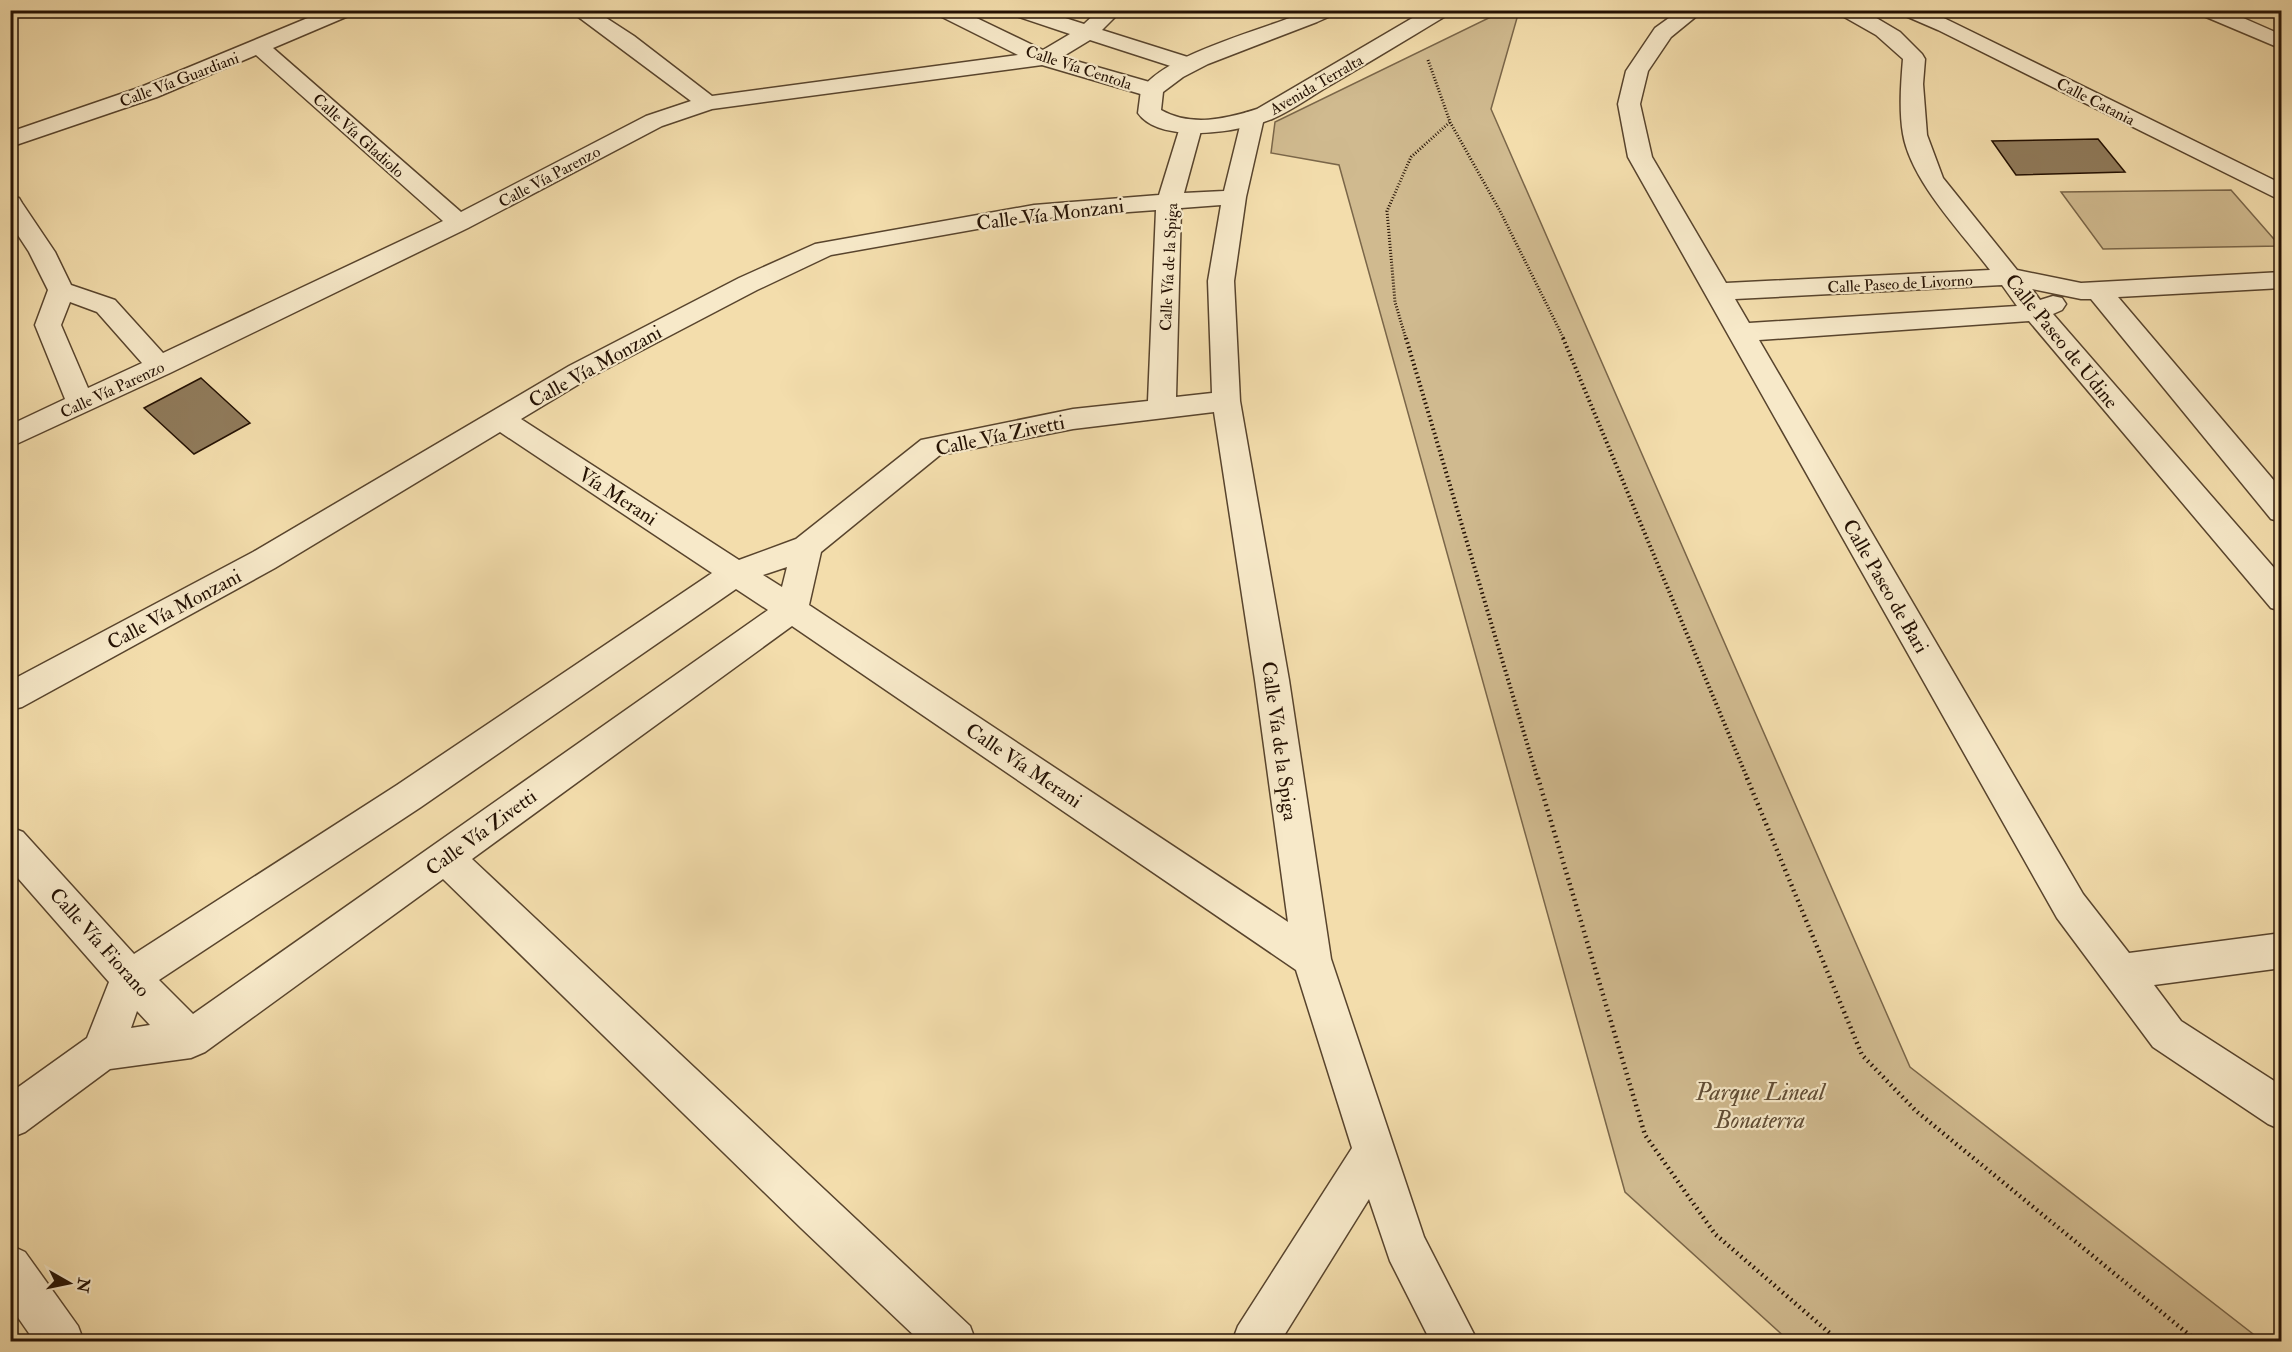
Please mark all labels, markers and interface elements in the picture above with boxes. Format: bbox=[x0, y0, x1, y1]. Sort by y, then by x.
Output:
street label: Calle Vía Centola bbox=[1023, 41, 1135, 95]
street label: Calle Vía Guardiani bbox=[117, 48, 242, 112]
street label: Avenida Terralta bbox=[1265, 50, 1367, 120]
street label: Calle Catania bbox=[2053, 74, 2139, 130]
street label: Calle Vía Gladiolo bbox=[308, 89, 408, 182]
street label: Calle Vía Parenzo bbox=[495, 142, 604, 212]
street label: Calle Vía Monzani bbox=[975, 193, 1125, 236]
street label: Calle Vía de la Spiga bbox=[1156, 202, 1183, 332]
street label: Calle Paseo de Udine bbox=[1999, 269, 2124, 414]
street label: Calle Paseo de Livorno bbox=[1827, 270, 1973, 298]
street label: Calle Vía Monzani bbox=[524, 320, 666, 413]
street label: Calle Vía Parenzo bbox=[57, 357, 168, 423]
street label: Calle Vía Zivetti bbox=[933, 410, 1067, 461]
street label: Vía Merani bbox=[574, 462, 662, 531]
street label: Calle Paseo de Bari bbox=[1837, 515, 1934, 658]
street label: Calle Vía Monzani bbox=[103, 564, 246, 655]
street label: Calle Vía de la Spiga bbox=[1255, 660, 1303, 823]
street label: Calle Vía Merani bbox=[961, 717, 1086, 813]
street label: Calle Vía Zivetti bbox=[421, 784, 542, 881]
street label: Calle Vía Fiorano bbox=[44, 882, 155, 1002]
park label: Parque Lineal Bonaterra bbox=[1694, 1077, 1827, 1136]
north arrow bbox=[39, 1253, 99, 1313]
text: N bbox=[72, 1276, 94, 1294]

